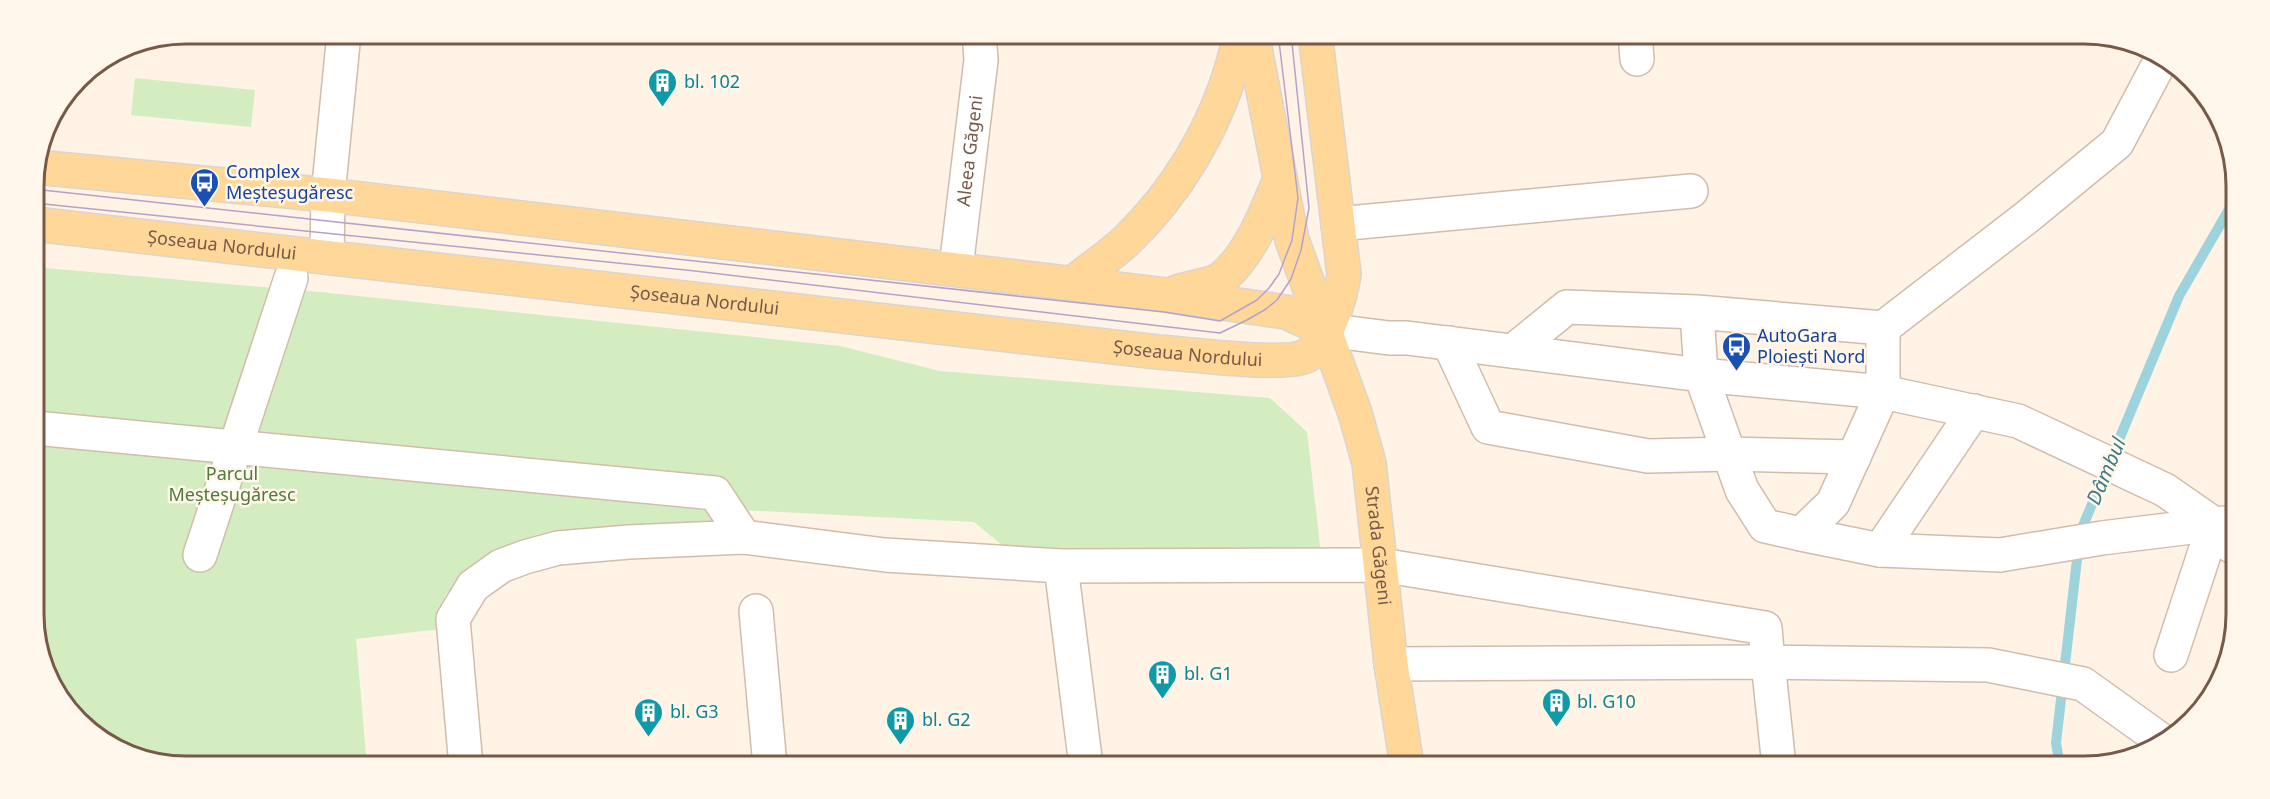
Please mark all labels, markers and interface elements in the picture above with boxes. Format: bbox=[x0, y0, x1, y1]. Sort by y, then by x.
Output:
building icon: bl. 102 bbox=[647, 66, 679, 108]
place label: bl. 102 bbox=[684, 69, 740, 93]
street label: Aleea Găgeni bbox=[951, 94, 988, 208]
place label: Complex Meșteșugăresc bbox=[226, 159, 354, 204]
bus stop icon: Complex Meșteșugăresc bbox=[189, 166, 221, 208]
street label: Șoseaua Nordului bbox=[146, 224, 298, 265]
street label: Șoseaua Nordului bbox=[629, 279, 781, 320]
place label: AutoGara Ploiești Nord bbox=[1757, 323, 1865, 368]
bus stop icon: AutoGara Ploiești Nord bbox=[1720, 330, 1752, 372]
street label: Șoseaua Nordului bbox=[1112, 334, 1263, 371]
water label: Dâmbul bbox=[2079, 432, 2132, 509]
park label: Parcul Meșteșugăresc bbox=[168, 461, 296, 506]
street label: Strada Găgeni bbox=[1361, 485, 1397, 606]
building icon: bl. G1 bbox=[1147, 658, 1179, 700]
place label: bl. G1 bbox=[1184, 661, 1233, 685]
building icon: bl. G10 bbox=[1540, 686, 1572, 728]
place label: bl. G10 bbox=[1577, 689, 1636, 713]
building icon: bl. G3 bbox=[633, 696, 665, 738]
place label: bl. G3 bbox=[670, 699, 719, 723]
building icon: bl. G2 bbox=[885, 704, 917, 746]
place label: bl. G2 bbox=[922, 707, 971, 731]

